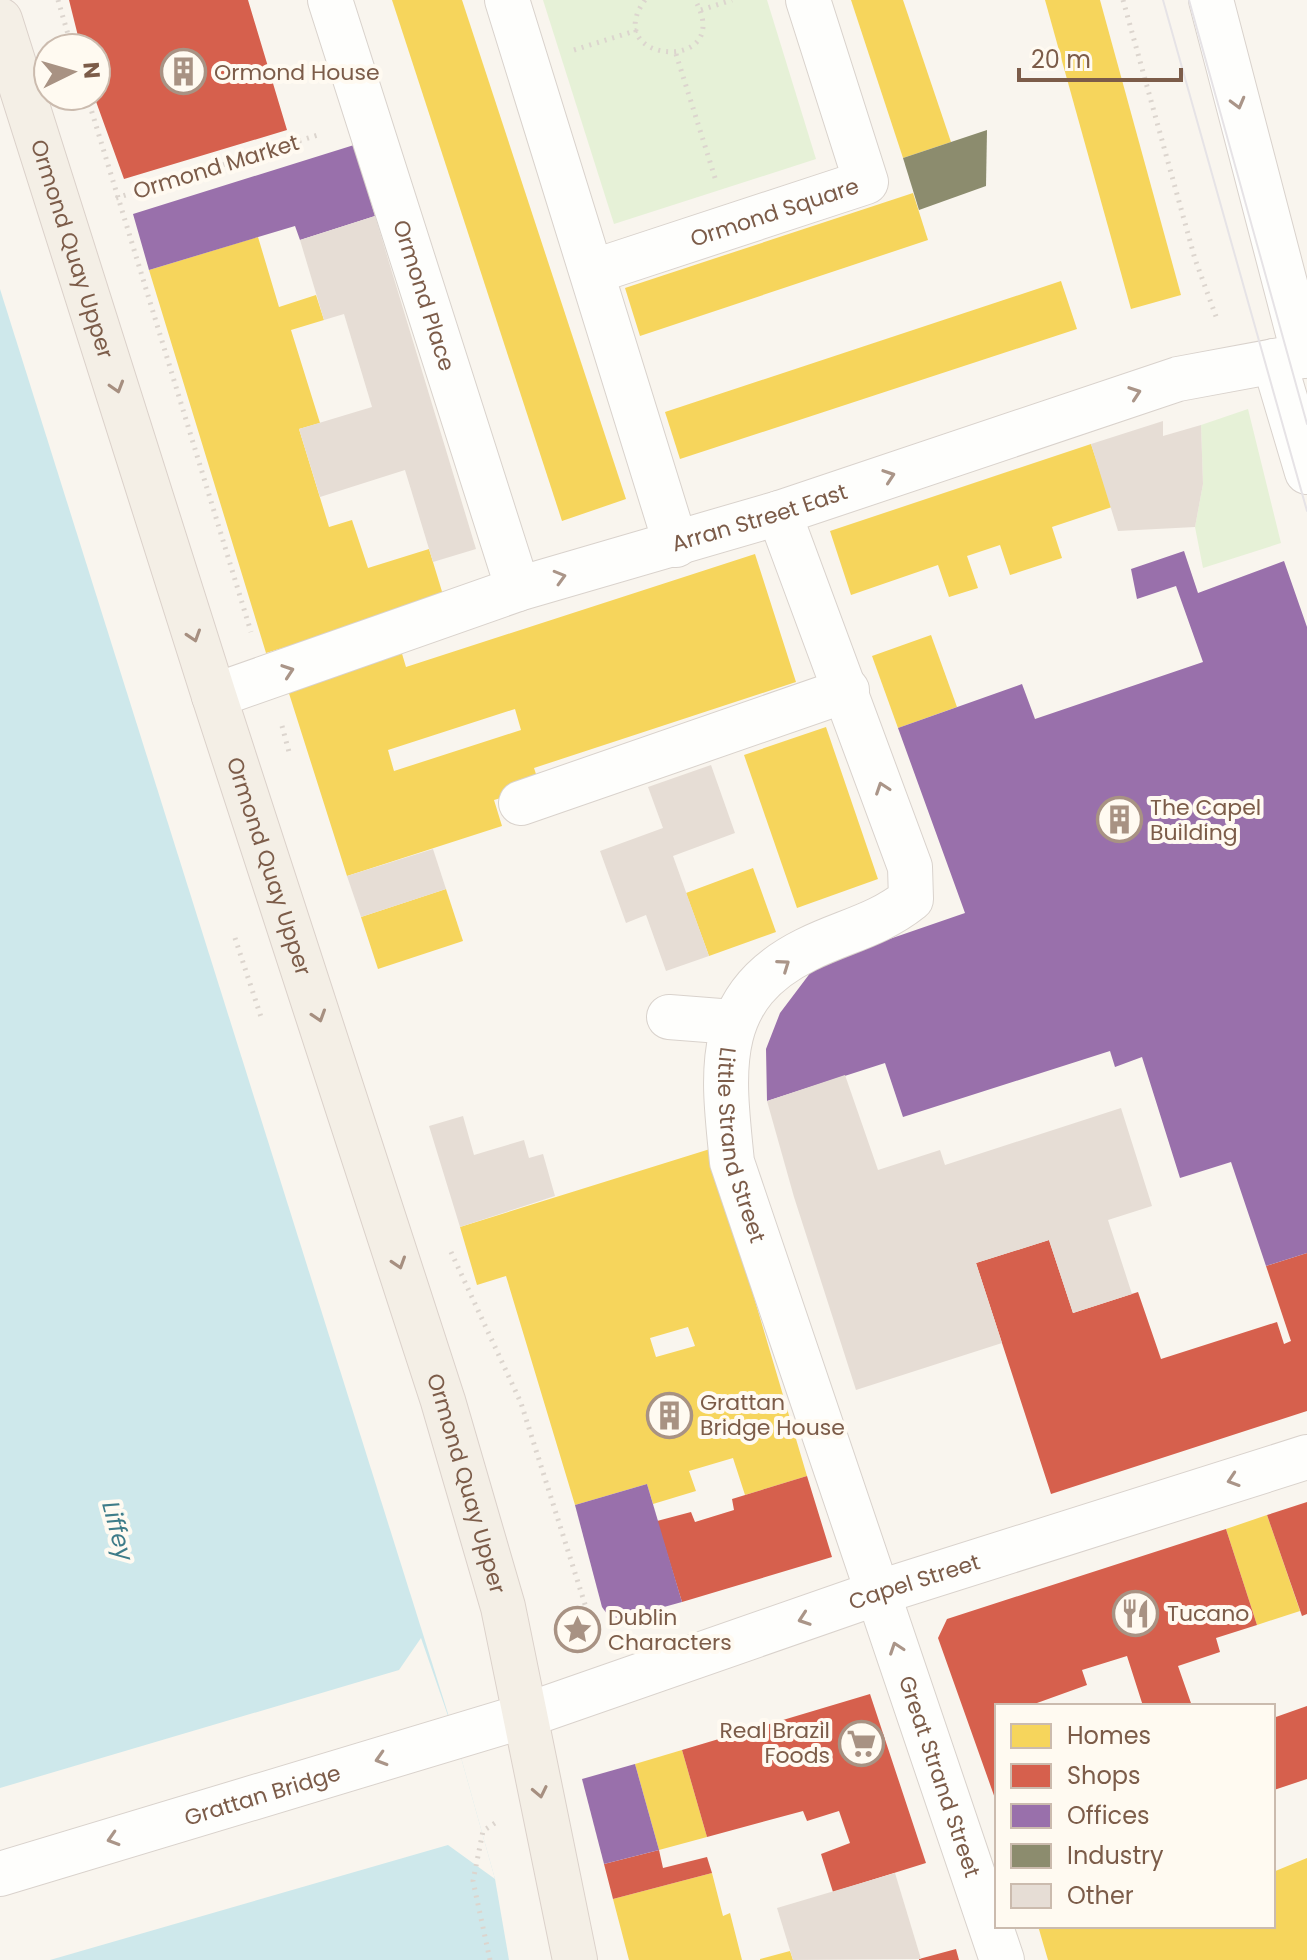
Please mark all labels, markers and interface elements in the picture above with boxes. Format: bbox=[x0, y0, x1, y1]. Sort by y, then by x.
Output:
north arrow bbox=[32, 32, 112, 112]
scale bar bbox=[1019, 32, 1181, 82]
text: 20 m bbox=[1031, 43, 1091, 76]
building icon: Ormond House bbox=[159, 48, 207, 96]
place label: Ormond House bbox=[214, 57, 380, 88]
text: N bbox=[75, 61, 108, 80]
one-way arrow bbox=[1228, 95, 1245, 109]
street label: Ormond Market bbox=[129, 127, 303, 207]
street label: Ormond Quay Upper bbox=[23, 135, 122, 362]
street label: Ormond Square bbox=[686, 170, 863, 254]
street label: Ormond Place bbox=[386, 216, 463, 375]
one-way arrow bbox=[108, 380, 124, 394]
one-way arrow bbox=[1127, 387, 1141, 403]
one-way arrow bbox=[881, 470, 895, 486]
street label: Arran Street East bbox=[668, 476, 851, 559]
one-way arrow bbox=[552, 570, 566, 587]
one-way arrow bbox=[185, 628, 201, 642]
one-way arrow bbox=[280, 664, 294, 680]
street label: Ormond Quay Upper bbox=[219, 753, 319, 979]
one-way arrow bbox=[875, 782, 892, 796]
place label: The Capel Building bbox=[1150, 792, 1261, 848]
building icon: The Capel Building bbox=[1095, 796, 1143, 844]
one-way arrow bbox=[776, 960, 790, 975]
one-way arrow bbox=[310, 1008, 326, 1022]
street label: Little Strand Street bbox=[710, 1045, 774, 1247]
one-way arrow bbox=[390, 1256, 406, 1269]
street label: Ormond Quay Upper bbox=[419, 1369, 514, 1597]
place label: Grattan Bridge House bbox=[700, 1387, 845, 1443]
building icon: Grattan Bridge House bbox=[645, 1391, 693, 1439]
one-way arrow bbox=[1226, 1471, 1240, 1487]
water label: Liffey bbox=[94, 1498, 142, 1566]
street label: Capel Street bbox=[844, 1546, 984, 1617]
restaurant icon: Tucano bbox=[1112, 1589, 1160, 1637]
place label: Tucano bbox=[1167, 1598, 1249, 1629]
place label: Dublin Characters bbox=[608, 1602, 732, 1658]
place icon: Dublin Characters bbox=[553, 1606, 601, 1654]
one-way arrow bbox=[798, 1609, 812, 1625]
one-way arrow bbox=[889, 1641, 905, 1655]
street label: Great Strand Street bbox=[891, 1671, 988, 1881]
legend bbox=[995, 1704, 1275, 1928]
place label: Real Brazil Foods bbox=[719, 1715, 830, 1771]
supermarket icon: Real Brazil Foods bbox=[837, 1719, 885, 1767]
text: Homes bbox=[1067, 1719, 1151, 1752]
one-way arrow bbox=[374, 1750, 388, 1766]
street label: Grattan Bridge bbox=[180, 1757, 344, 1833]
text: Shops bbox=[1067, 1759, 1141, 1792]
one-way arrow bbox=[531, 1785, 548, 1798]
text: Offices bbox=[1067, 1799, 1150, 1832]
one-way arrow bbox=[107, 1830, 121, 1846]
text: Industry bbox=[1067, 1839, 1164, 1872]
text: Other bbox=[1067, 1879, 1134, 1912]

